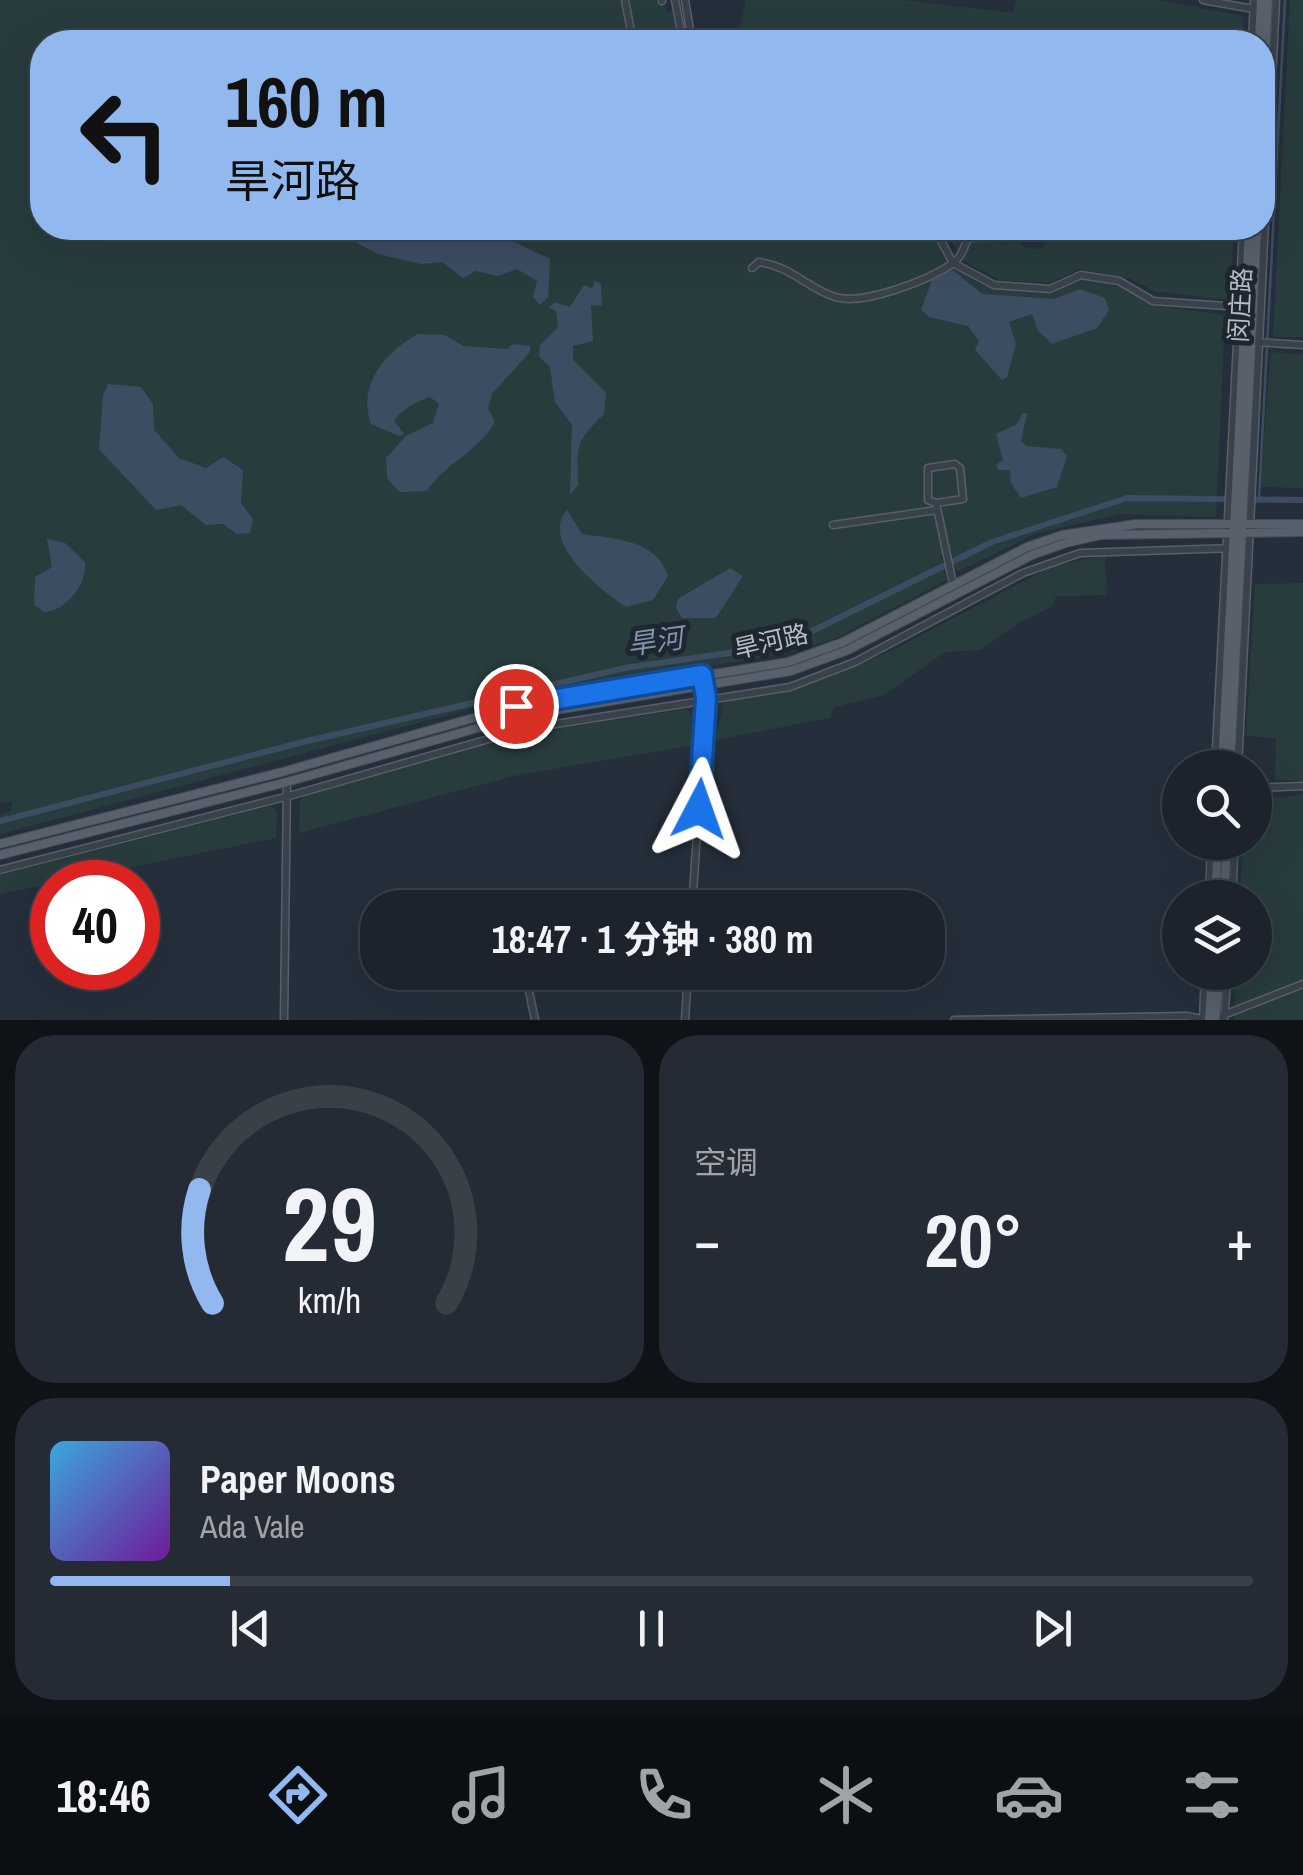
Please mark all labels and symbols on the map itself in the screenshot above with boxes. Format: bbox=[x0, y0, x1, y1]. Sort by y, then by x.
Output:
street label: 闵庄路 bbox=[1221, 267, 1259, 343]
street label: 旱河路 bbox=[731, 616, 811, 666]
water label: 旱河 bbox=[625, 618, 690, 664]
pin bbox=[474, 664, 559, 749]
position arrow bbox=[647, 757, 751, 861]
speed limit sign: 40 bbox=[30, 860, 160, 990]

